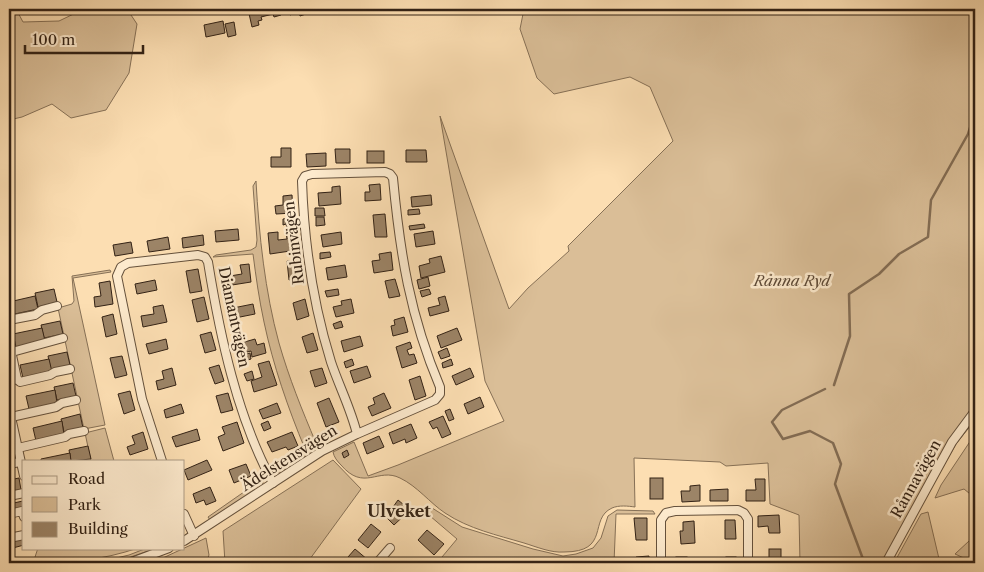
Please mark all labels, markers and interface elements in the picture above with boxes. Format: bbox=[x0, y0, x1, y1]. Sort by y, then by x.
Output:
scale bar bbox=[25, 22, 142, 54]
text: 100 m bbox=[32, 30, 75, 49]
street label: Rubinvägen bbox=[279, 200, 308, 286]
street label: Diamantvägen bbox=[215, 265, 255, 370]
park label: Rånna Ryd bbox=[753, 271, 832, 290]
street label: Ädelstensvägen bbox=[236, 420, 341, 495]
street label: Rånnavägen bbox=[886, 436, 945, 521]
legend bbox=[22, 460, 185, 550]
text: Road bbox=[68, 469, 105, 488]
text: Park bbox=[68, 495, 102, 514]
district label: Ulveket bbox=[367, 501, 431, 521]
text: Building bbox=[68, 519, 128, 538]

